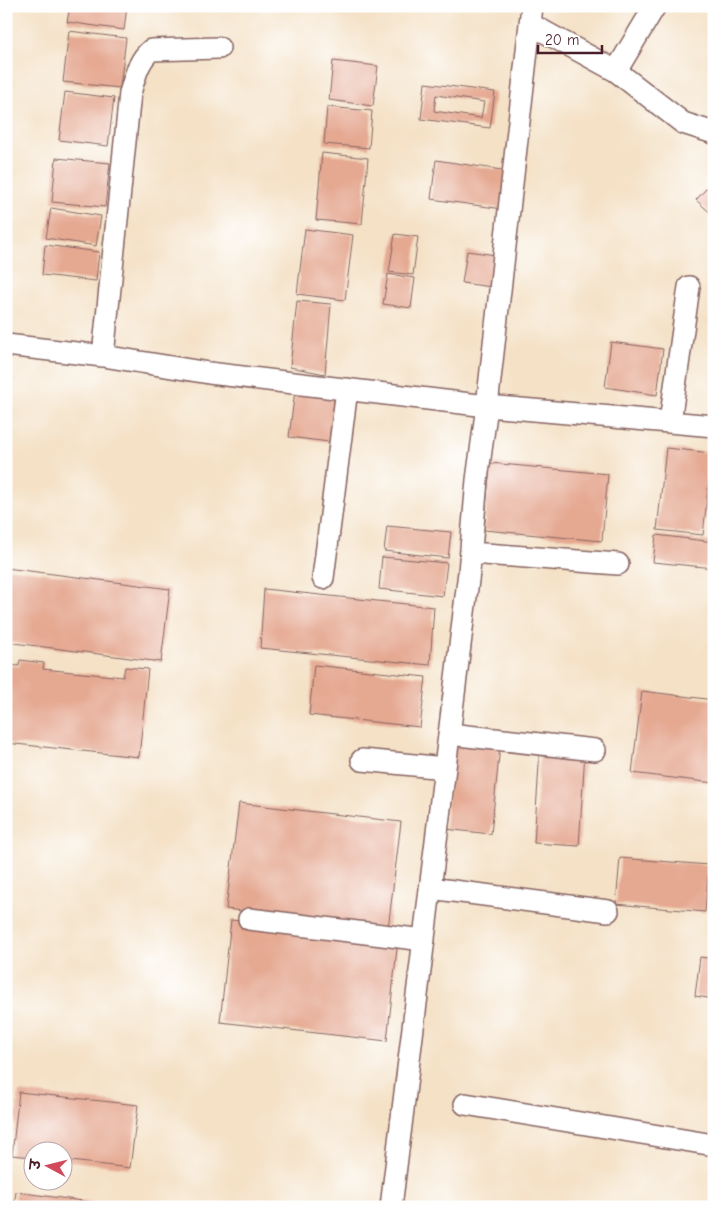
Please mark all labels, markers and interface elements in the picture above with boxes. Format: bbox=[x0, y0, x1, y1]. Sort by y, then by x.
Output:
scale bar bbox=[538, 22, 601, 54]
text: 20 m bbox=[545, 31, 579, 49]
north arrow bbox=[22, 1140, 72, 1190]
text: उ bbox=[26, 1157, 45, 1172]

